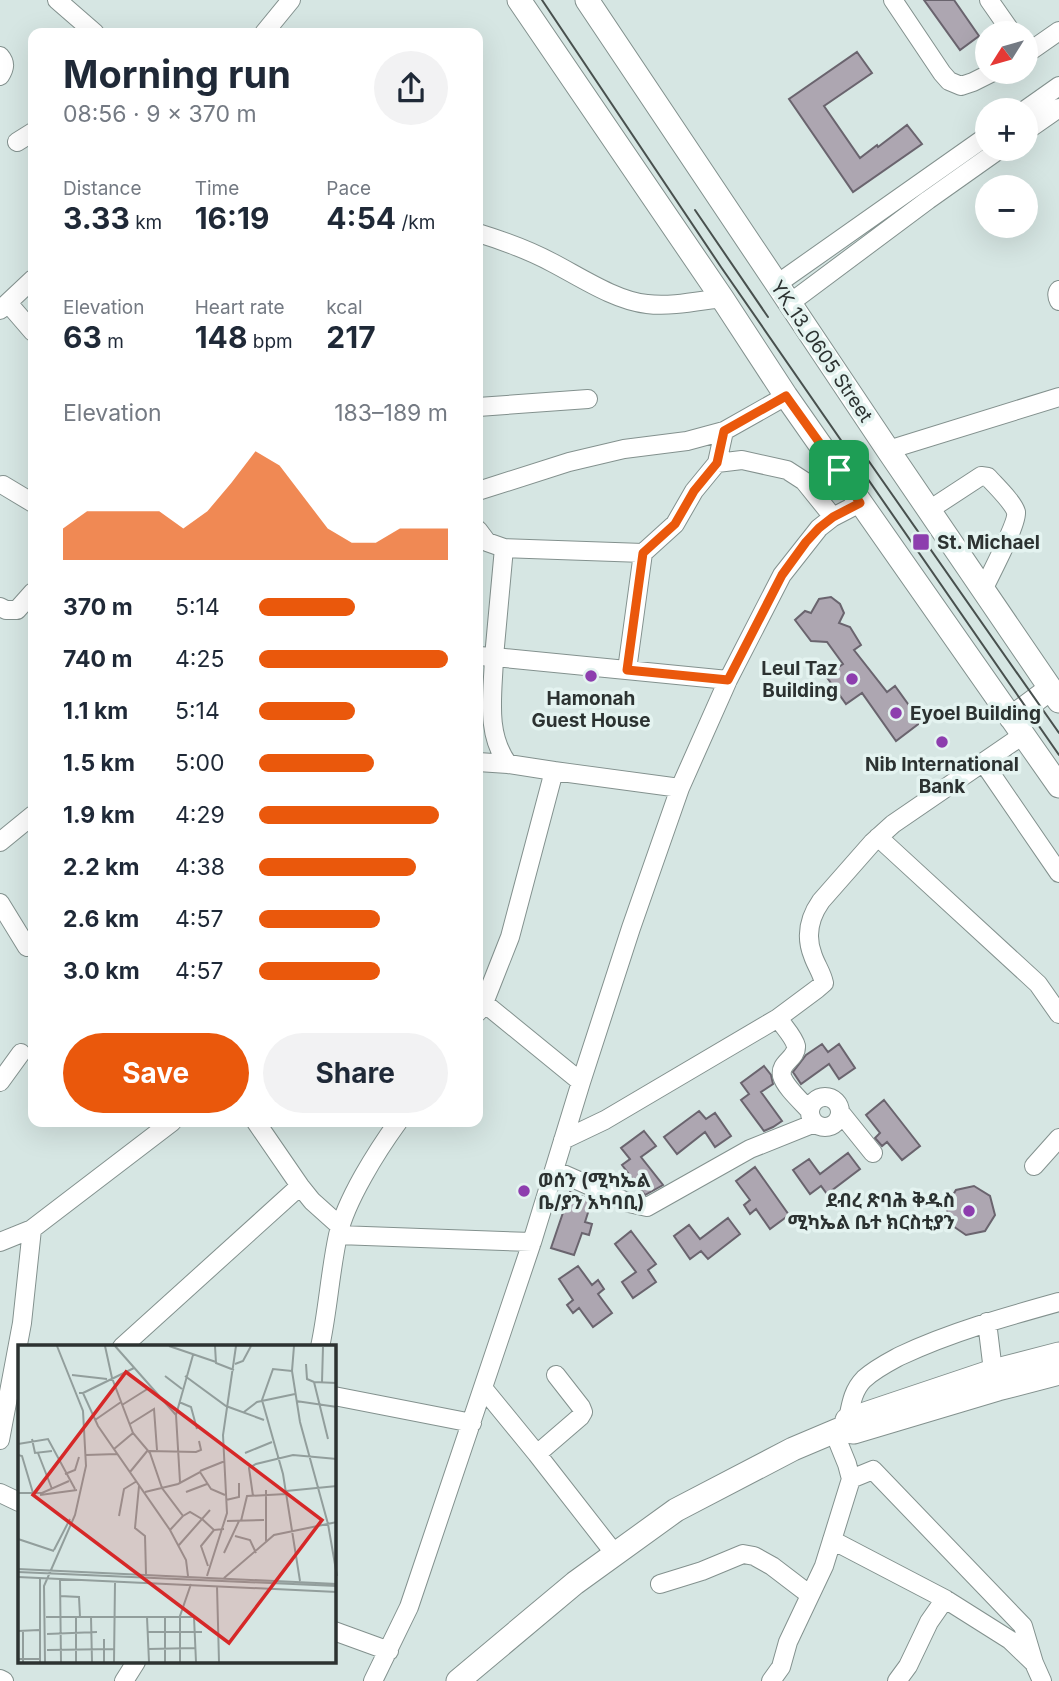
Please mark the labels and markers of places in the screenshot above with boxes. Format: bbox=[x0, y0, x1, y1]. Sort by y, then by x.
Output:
pin bbox=[809, 440, 869, 500]
place label: St. Michael bbox=[937, 531, 1040, 554]
marker: St. Michael bbox=[911, 532, 931, 552]
place label: Leul Taz Building bbox=[761, 657, 838, 702]
marker: Hamonah Guest House bbox=[583, 668, 599, 684]
marker: Leul Taz Building bbox=[844, 671, 860, 687]
place label: Hamonah Guest House bbox=[531, 687, 651, 732]
place label: Eyoel Building bbox=[910, 702, 1041, 725]
marker: Eyoel Building bbox=[888, 705, 904, 721]
marker: Nib International Bank bbox=[934, 734, 950, 750]
place label: Nib International Bank bbox=[865, 753, 1019, 798]
place label: ወሰን (ሚካኤል ቤ/ያን አካባቢ) bbox=[538, 1169, 651, 1214]
marker: ወሰን (ሚካኤል ቤ/ያን አካባቢ) bbox=[516, 1183, 532, 1199]
place label: ደብረ ጽባሕ ቅዱስ ሚካኤል ቤተ ክርስቲያን bbox=[788, 1189, 955, 1234]
marker: ደብረ ጽባሕ ቅዱስ ሚካኤል ቤተ ክርስቲያን bbox=[961, 1203, 977, 1219]

